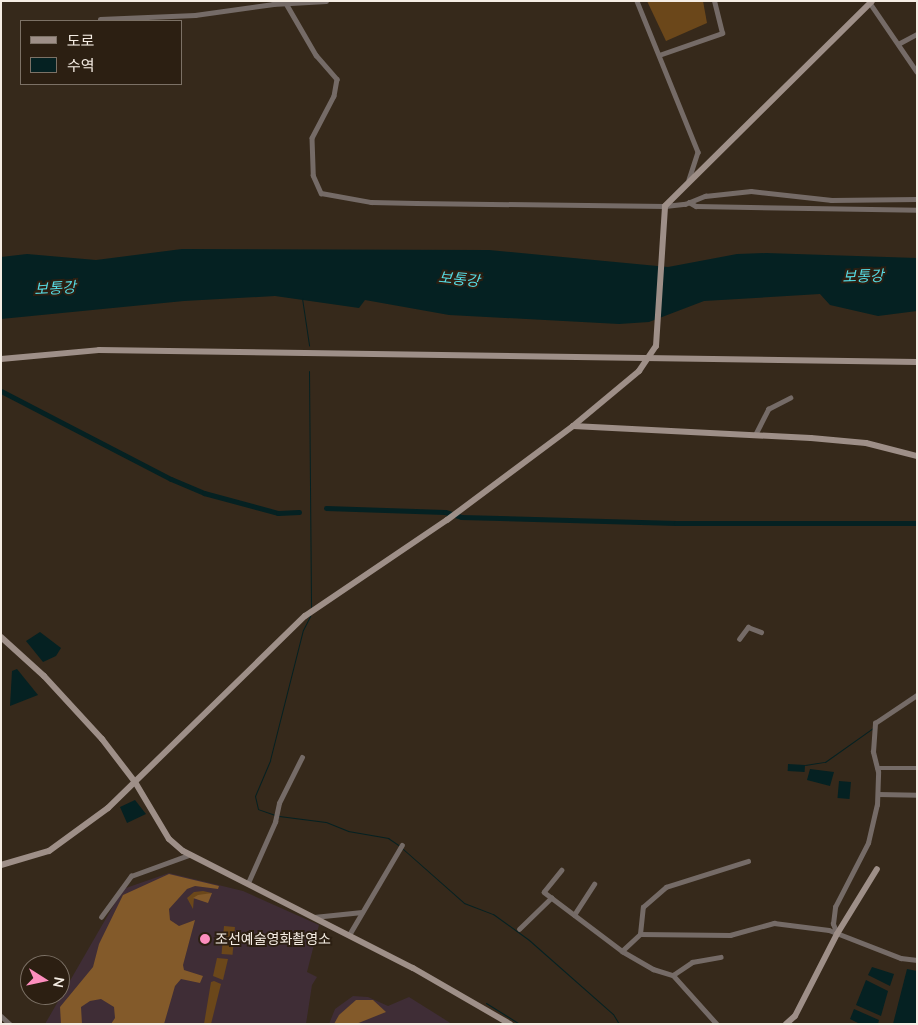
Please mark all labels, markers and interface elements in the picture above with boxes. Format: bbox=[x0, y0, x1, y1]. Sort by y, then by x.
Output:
legend bbox=[20, 20, 182, 85]
text: 도로 bbox=[67, 31, 95, 50]
text: 수역 bbox=[67, 56, 95, 75]
water label: 보통강 bbox=[842, 266, 884, 286]
water label: 보통강 bbox=[437, 268, 481, 290]
water label: 보통강 bbox=[34, 278, 76, 298]
place label: 조선예술영화촬영소 bbox=[215, 931, 331, 947]
marker: 조선예술영화촬영소 bbox=[199, 933, 211, 945]
north arrow bbox=[20, 955, 70, 1005]
text: N bbox=[49, 976, 69, 989]

